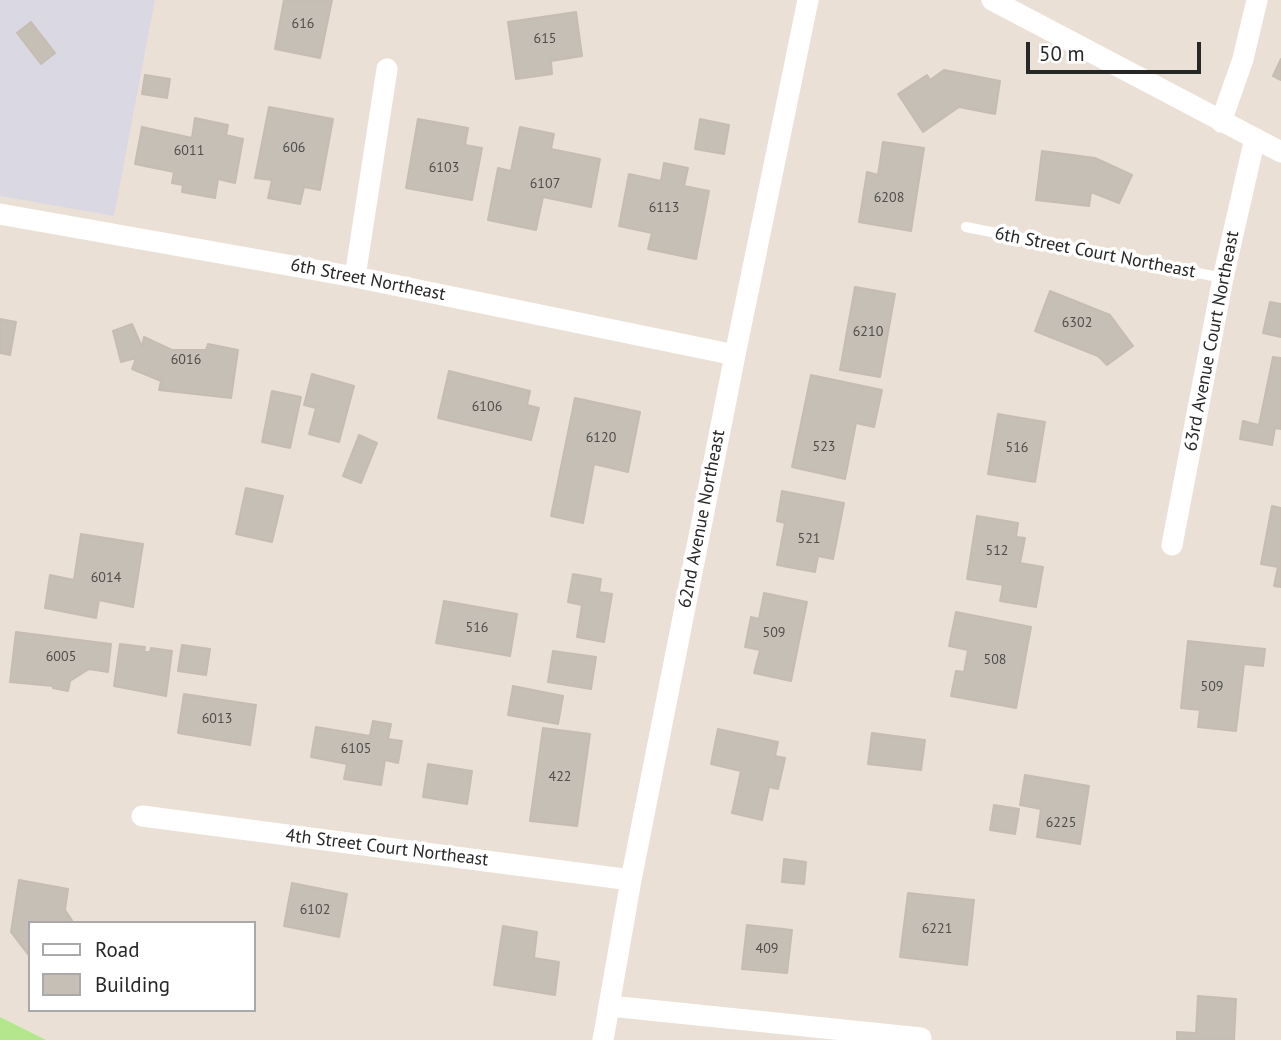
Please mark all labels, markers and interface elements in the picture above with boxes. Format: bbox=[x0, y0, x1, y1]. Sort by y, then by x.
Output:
house number: 616 bbox=[292, 16, 314, 32]
scale bar bbox=[1029, 28, 1204, 72]
house number: 615 bbox=[534, 31, 556, 47]
text: 50 m bbox=[1039, 40, 1085, 67]
house number: 606 bbox=[283, 140, 305, 156]
house number: 6011 bbox=[174, 143, 204, 159]
house number: 6103 bbox=[429, 160, 459, 176]
house number: 6107 bbox=[530, 176, 560, 192]
house number: 6208 bbox=[874, 190, 904, 206]
house number: 6113 bbox=[649, 200, 679, 216]
street label: 6th Street Court Northeast bbox=[993, 223, 1197, 283]
street label: 63rd Avenue Court Northeast bbox=[1180, 229, 1244, 453]
street label: 6th Street Northeast bbox=[289, 254, 447, 306]
house number: 6302 bbox=[1062, 315, 1092, 331]
house number: 6210 bbox=[853, 324, 883, 340]
house number: 6016 bbox=[171, 352, 201, 368]
house number: 6106 bbox=[472, 399, 502, 415]
street label: 62nd Avenue Northeast bbox=[674, 428, 730, 610]
house number: 6120 bbox=[586, 430, 616, 446]
house number: 523 bbox=[813, 439, 835, 455]
house number: 516 bbox=[1006, 440, 1028, 456]
house number: 521 bbox=[798, 531, 820, 547]
house number: 512 bbox=[986, 543, 1008, 559]
house number: 6014 bbox=[91, 570, 121, 586]
house number: 516 bbox=[466, 620, 488, 636]
house number: 509 bbox=[763, 625, 785, 641]
house number: 6005 bbox=[46, 649, 76, 665]
house number: 508 bbox=[984, 652, 1006, 668]
house number: 509 bbox=[1201, 679, 1223, 695]
house number: 6013 bbox=[202, 711, 232, 727]
house number: 6105 bbox=[341, 741, 371, 757]
house number: 422 bbox=[549, 769, 571, 785]
house number: 6225 bbox=[1046, 815, 1076, 831]
street label: 4th Street Court Northeast bbox=[284, 825, 490, 871]
house number: 6102 bbox=[300, 902, 330, 918]
legend bbox=[28, 921, 256, 1012]
house number: 6221 bbox=[922, 921, 952, 937]
text: Road bbox=[95, 936, 139, 963]
house number: 409 bbox=[756, 941, 778, 957]
text: Building bbox=[95, 971, 170, 998]

